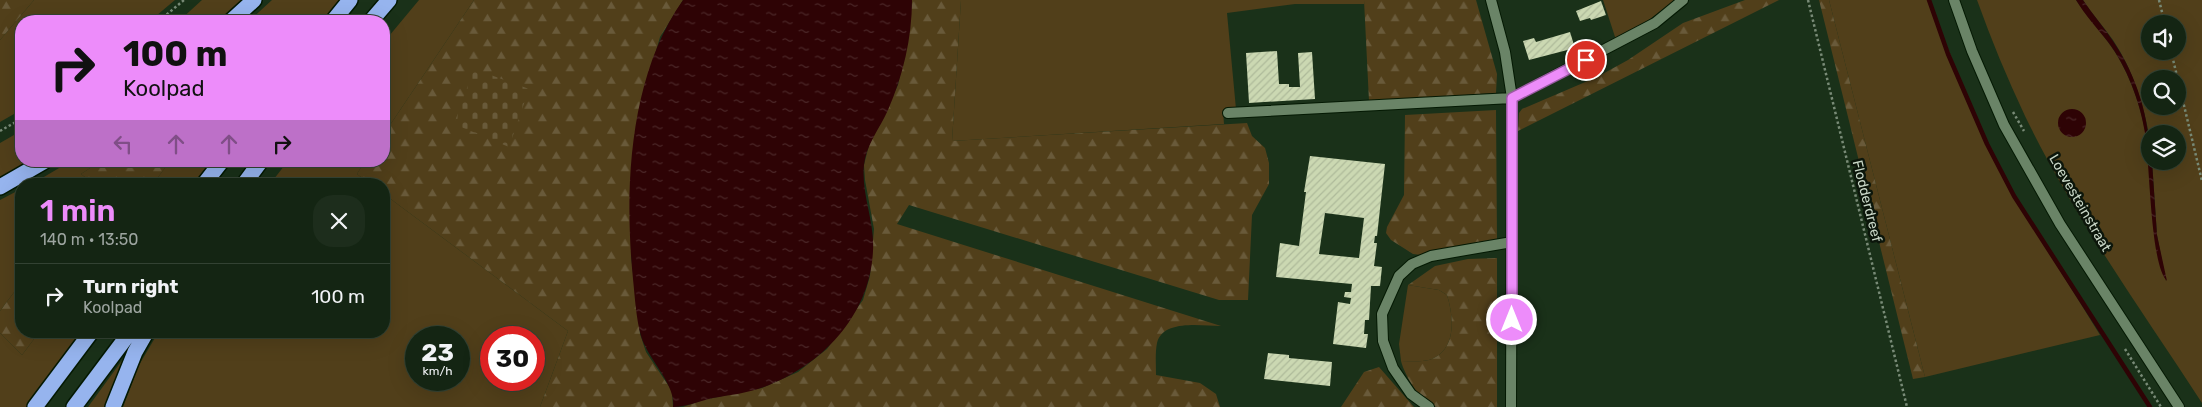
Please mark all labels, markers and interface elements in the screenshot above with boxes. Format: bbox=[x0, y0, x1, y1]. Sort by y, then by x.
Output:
map controls bbox=[2141, 15, 2186, 170]
button: sound bbox=[2141, 15, 2186, 60]
text: 100 m bbox=[123, 33, 228, 75]
icon: right bbox=[40, 35, 105, 100]
pin bbox=[1565, 39, 1607, 81]
icon: arrive bbox=[1572, 46, 1600, 74]
button: search bbox=[2141, 70, 2186, 115]
text: Koolpad bbox=[123, 75, 205, 102]
button: layers bbox=[2141, 125, 2186, 170]
icon: left bbox=[109, 130, 137, 158]
icon: ahead bbox=[162, 130, 190, 158]
icon: ahead bbox=[215, 130, 243, 158]
icon: right bbox=[268, 130, 296, 158]
street label: Loevesteinstraat bbox=[2045, 151, 2115, 255]
street label: Flodderdreef bbox=[1849, 158, 1886, 244]
text: 1 min bbox=[40, 193, 115, 229]
button: close bbox=[313, 195, 365, 247]
text: 140 m · 13:50 bbox=[40, 230, 138, 249]
text: Turn right bbox=[83, 275, 178, 298]
icon: right bbox=[40, 282, 68, 310]
text: 100 m bbox=[311, 285, 365, 308]
position arrow bbox=[1485, 293, 1537, 345]
text: Koolpad bbox=[83, 298, 142, 317]
speed limit sign: 30 bbox=[480, 326, 545, 391]
text: 23 bbox=[421, 338, 454, 367]
text: km/h bbox=[423, 364, 452, 378]

